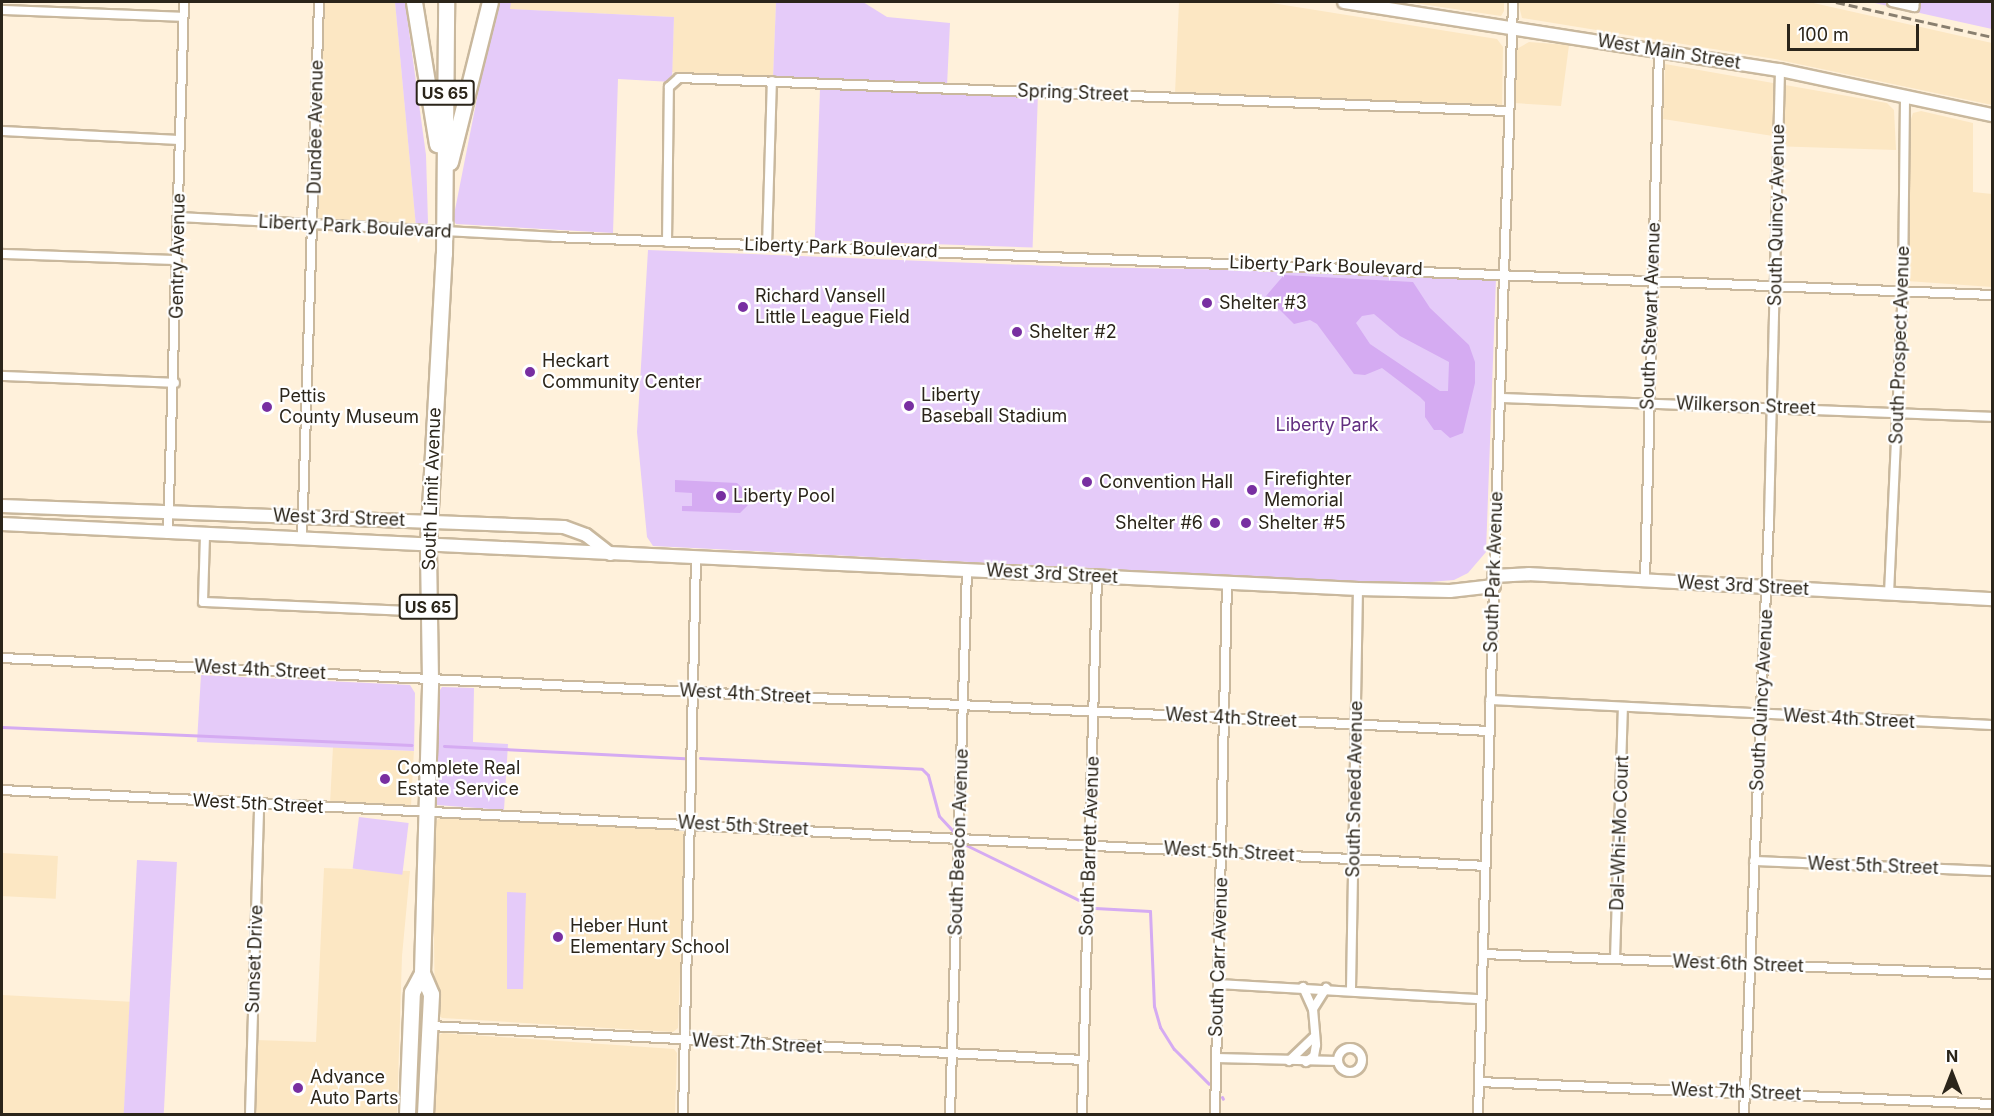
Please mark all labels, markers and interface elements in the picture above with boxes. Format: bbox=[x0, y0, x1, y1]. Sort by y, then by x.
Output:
scale bar bbox=[1790, 12, 1922, 50]
text: 100 m bbox=[1798, 24, 1849, 45]
street label: West Main Street bbox=[1596, 30, 1742, 74]
street label: Dundee Avenue bbox=[304, 60, 328, 194]
road number: US 65 bbox=[415, 80, 475, 106]
street label: Spring Street bbox=[1017, 80, 1129, 106]
street label: South Quincy Avenue bbox=[1765, 124, 1789, 306]
street label: Gentry Avenue bbox=[166, 193, 190, 319]
street label: Liberty Park Boulevard bbox=[258, 211, 452, 243]
street label: South Stewart Avenue bbox=[1637, 222, 1665, 410]
street label: Liberty Park Boulevard bbox=[744, 234, 938, 262]
street label: South Prospect Avenue bbox=[1886, 245, 1914, 445]
street label: Liberty Park Boulevard bbox=[1229, 252, 1423, 280]
place label: Richard Vansell Little League Field bbox=[755, 286, 910, 328]
place label: Shelter #3 bbox=[1219, 292, 1307, 314]
marker: Shelter #3 bbox=[1200, 296, 1214, 310]
marker: Richard Vansell Little League Field bbox=[736, 300, 750, 314]
place label: Shelter #2 bbox=[1029, 321, 1117, 343]
marker: Shelter #2 bbox=[1010, 325, 1024, 339]
place label: Heckart Community Center bbox=[542, 351, 702, 394]
marker: Heckart Community Center bbox=[523, 365, 537, 379]
place label: Liberty Baseball Stadium bbox=[921, 385, 1067, 428]
place label: Pettis County Museum bbox=[279, 386, 419, 428]
street label: Wilkerson Street bbox=[1676, 393, 1816, 419]
marker: Liberty Baseball Stadium bbox=[902, 399, 916, 413]
marker: Pettis County Museum bbox=[260, 400, 274, 414]
street label: South Limit Avenue bbox=[418, 407, 446, 571]
park label: Liberty Park bbox=[1275, 414, 1379, 436]
place label: Firefighter Memorial bbox=[1264, 469, 1352, 512]
place label: Convention Hall bbox=[1099, 471, 1233, 493]
marker: Convention Hall bbox=[1080, 475, 1094, 489]
marker: Firefighter Memorial bbox=[1245, 483, 1259, 497]
place label: Liberty Pool bbox=[733, 485, 835, 507]
marker: Liberty Pool bbox=[714, 489, 728, 503]
street label: South Park Avenue bbox=[1480, 491, 1508, 653]
street label: West 3rd Street bbox=[273, 505, 405, 531]
place label: Shelter #6 bbox=[1115, 512, 1203, 534]
place label: Shelter #5 bbox=[1258, 512, 1346, 534]
marker: Shelter #6 bbox=[1208, 516, 1222, 530]
marker: Shelter #5 bbox=[1239, 516, 1253, 530]
street label: West 3rd Street bbox=[985, 560, 1119, 588]
street label: West 3rd Street bbox=[1676, 572, 1810, 600]
road number: US 65 bbox=[398, 594, 458, 620]
street label: South Quincy Avenue bbox=[1746, 608, 1778, 792]
street label: West 4th Street bbox=[194, 656, 326, 684]
street label: West 4th Street bbox=[679, 680, 811, 708]
street label: South Sneed Avenue bbox=[1343, 700, 1367, 878]
street label: West 4th Street bbox=[1165, 704, 1297, 732]
street label: West 4th Street bbox=[1783, 705, 1915, 733]
street label: South Beacon Avenue bbox=[945, 748, 973, 936]
street label: Dal-Whi-Mo Court bbox=[1606, 755, 1634, 911]
street label: South Barrett Avenue bbox=[1076, 756, 1104, 936]
place label: Complete Real Estate Service bbox=[397, 758, 520, 800]
marker: Complete Real Estate Service bbox=[378, 772, 392, 786]
street label: West 5th Street bbox=[192, 790, 324, 818]
street label: West 5th Street bbox=[677, 812, 809, 840]
street label: West 5th Street bbox=[1163, 838, 1295, 866]
street label: West 5th Street bbox=[1807, 853, 1939, 879]
street label: South Carr Avenue bbox=[1205, 877, 1233, 1037]
street label: Sunset Drive bbox=[242, 904, 268, 1014]
place label: Heber Hunt Elementary School bbox=[570, 916, 729, 958]
marker: Heber Hunt Elementary School bbox=[551, 930, 565, 944]
street label: West 6th Street bbox=[1672, 951, 1804, 977]
street label: West 7th Street bbox=[691, 1030, 823, 1058]
north arrow bbox=[1922, 1044, 1982, 1104]
text: N bbox=[1946, 1046, 1958, 1066]
place label: Advance Auto Parts bbox=[310, 1067, 399, 1110]
street label: West 7th Street bbox=[1670, 1079, 1802, 1105]
marker: Advance Auto Parts bbox=[291, 1081, 305, 1095]

